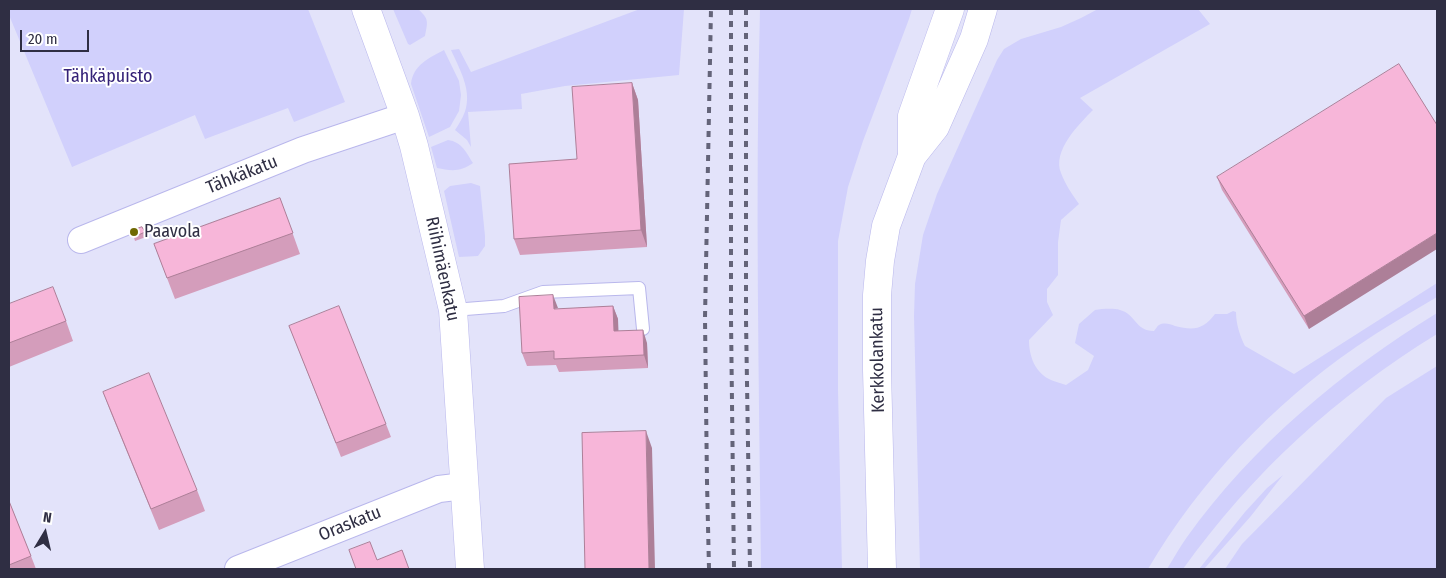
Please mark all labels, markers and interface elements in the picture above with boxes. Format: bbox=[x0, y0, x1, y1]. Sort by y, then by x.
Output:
scale bar bbox=[22, 20, 91, 52]
text: 20 m bbox=[28, 30, 58, 48]
park label: Tähkäpuisto bbox=[64, 66, 152, 88]
street label: Tähkäkatu bbox=[203, 151, 281, 199]
street label: Riihimäenkatu bbox=[420, 215, 464, 323]
place label: Paavola bbox=[144, 221, 201, 243]
marker: Paavola bbox=[128, 226, 140, 238]
street label: Kerkkolankatu bbox=[866, 307, 890, 413]
street label: Oraskatu bbox=[316, 502, 384, 546]
north arrow bbox=[20, 508, 70, 558]
text: N bbox=[42, 509, 53, 527]

